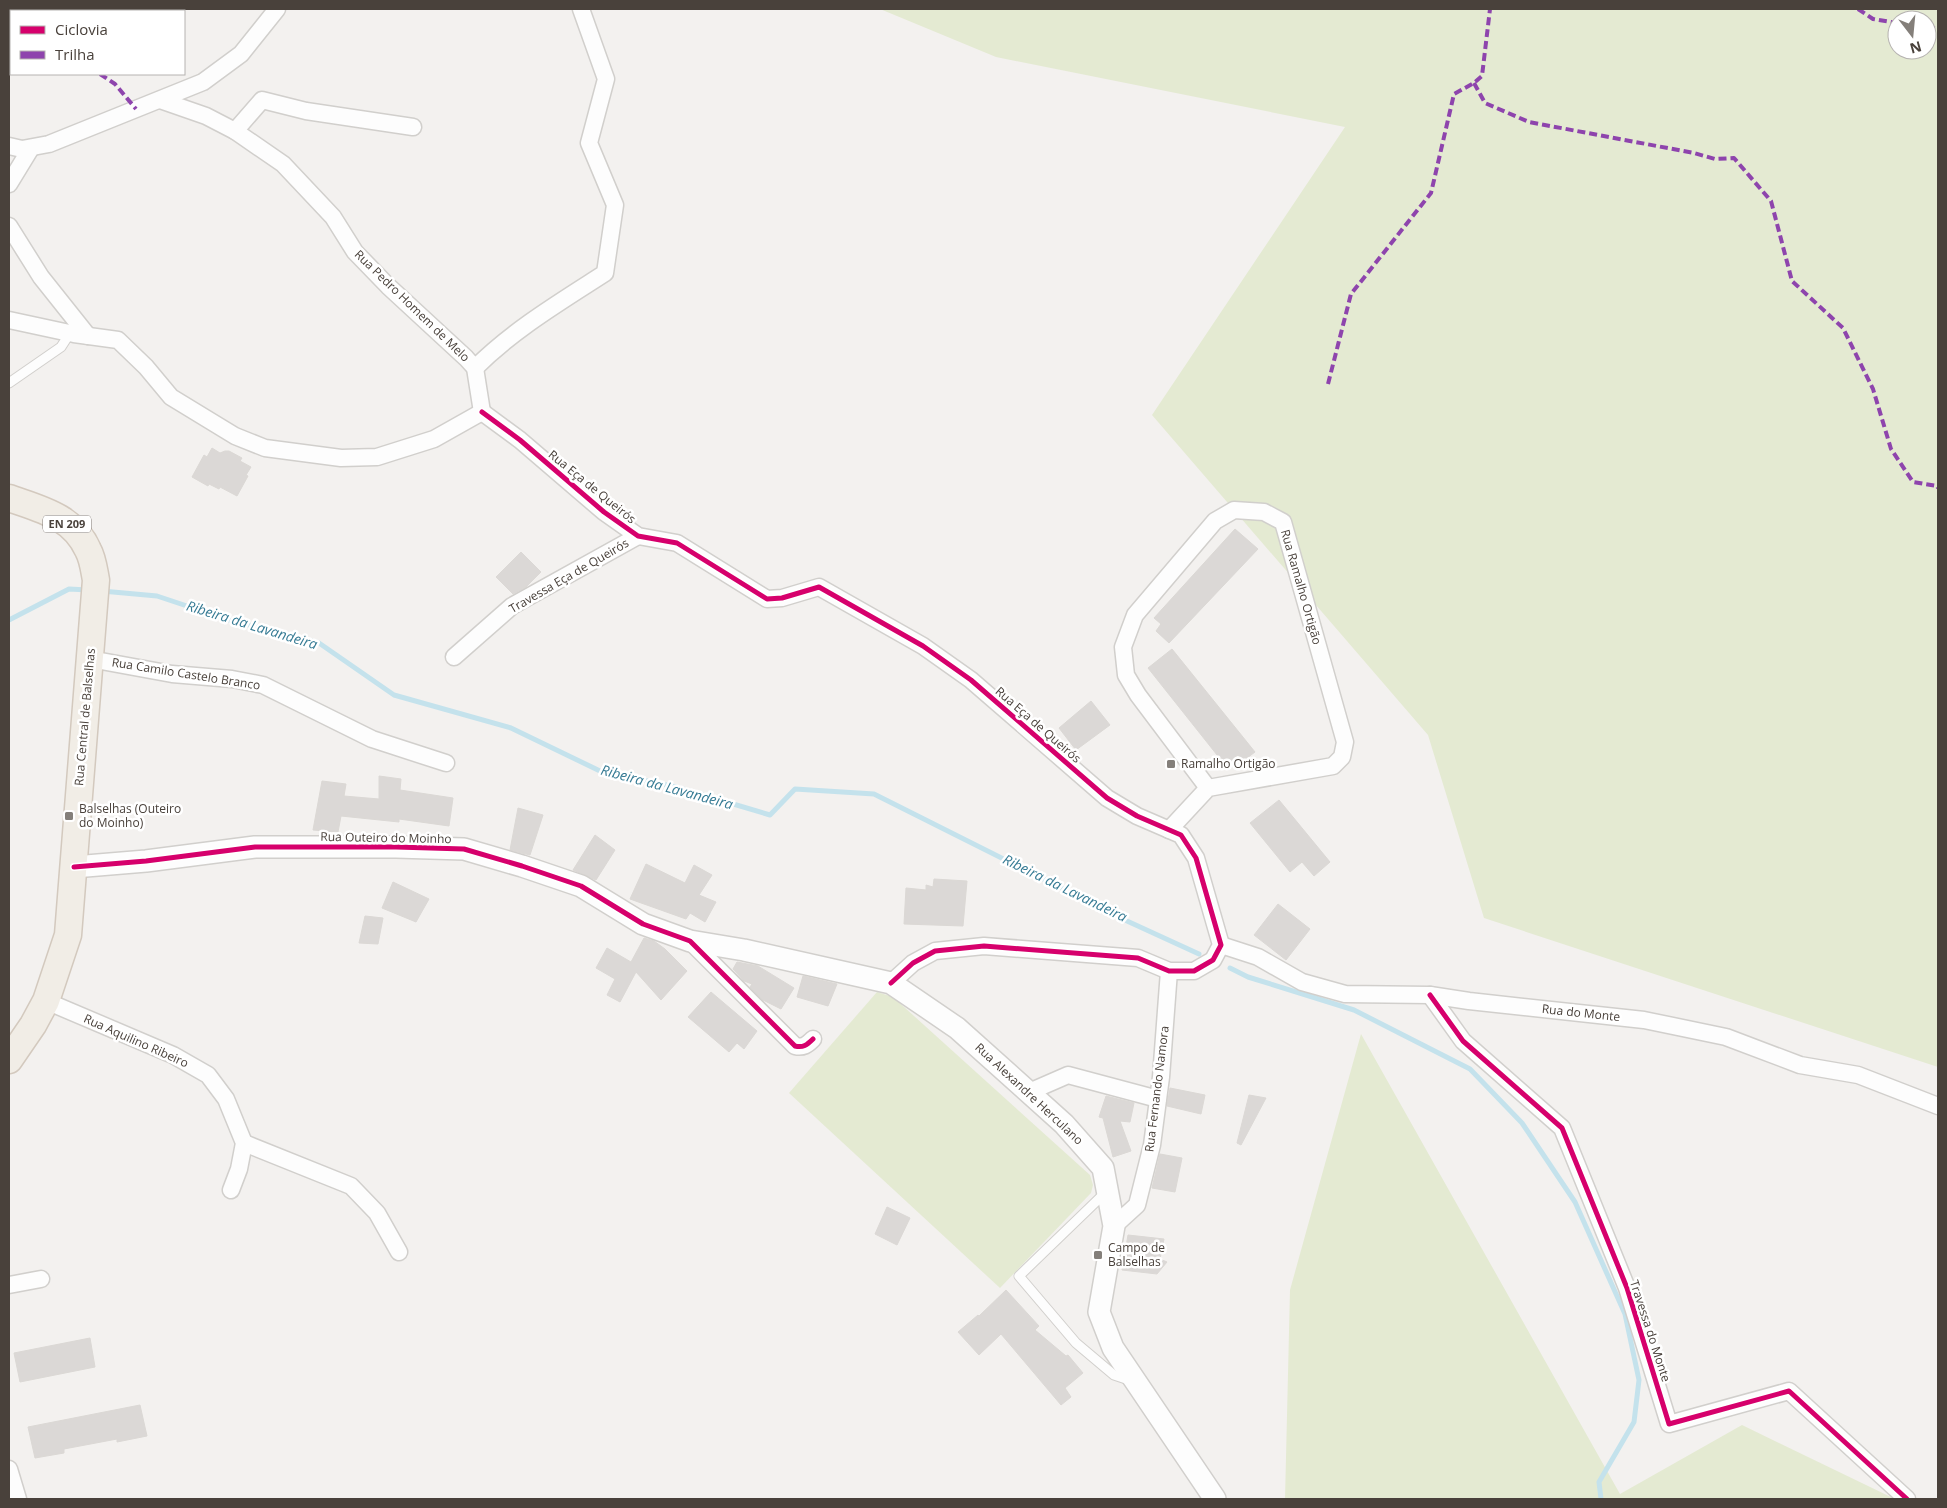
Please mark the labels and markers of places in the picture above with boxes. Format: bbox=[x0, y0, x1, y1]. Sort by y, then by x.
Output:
place label: Ramalho Ortigão bbox=[1181, 755, 1276, 772]
marker: Ramalho Ortigão bbox=[1165, 758, 1177, 770]
place label: Balselhas (Outeiro do Moinho) bbox=[79, 800, 181, 831]
marker: Balselhas (Outeiro do Moinho) bbox=[63, 810, 75, 822]
place label: Campo de Balselhas bbox=[1108, 1239, 1165, 1270]
marker: Campo de Balselhas bbox=[1092, 1249, 1104, 1261]

